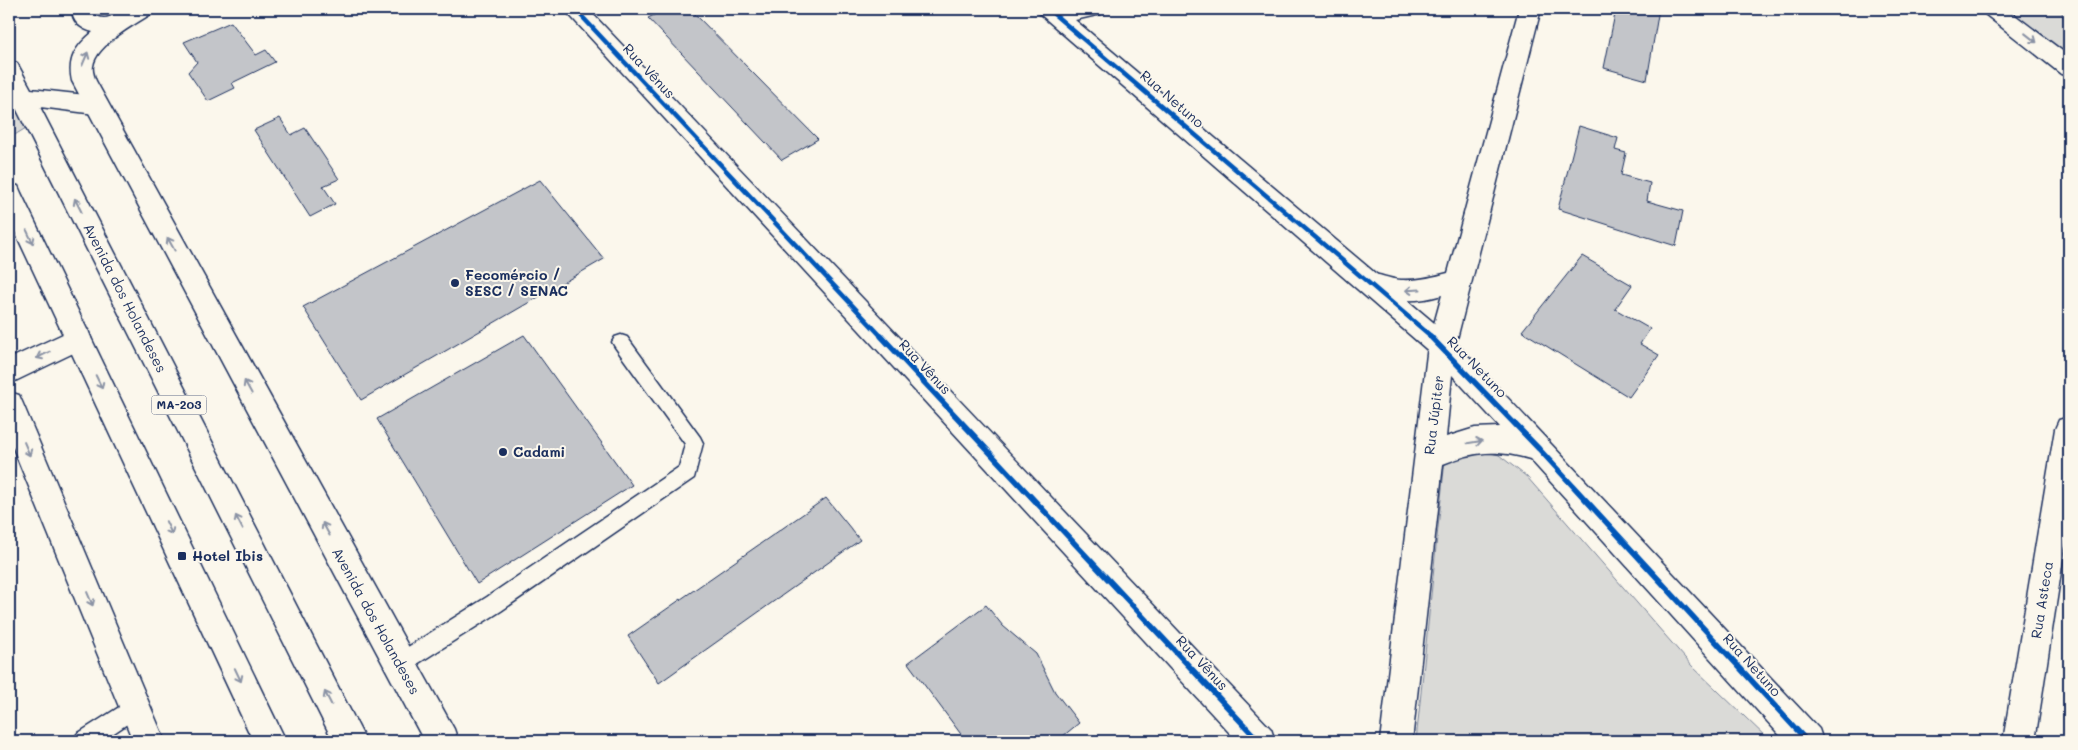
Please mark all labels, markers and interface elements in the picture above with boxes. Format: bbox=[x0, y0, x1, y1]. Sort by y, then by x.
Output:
one-way arrow bbox=[2024, 33, 2037, 44]
street label: Rua Vênus bbox=[619, 39, 680, 102]
one-way arrow bbox=[80, 52, 90, 67]
street label: Rua Netuno bbox=[1136, 66, 1208, 132]
one-way arrow bbox=[73, 198, 82, 213]
street label: Avenida dos Holandeses bbox=[80, 220, 171, 376]
one-way arrow bbox=[25, 229, 35, 244]
one-way arrow bbox=[166, 237, 175, 252]
place label: Fecomércio / SESC / SENAC bbox=[465, 265, 568, 300]
marker: Fecomércio / SESC / SENAC bbox=[449, 277, 461, 289]
one-way arrow bbox=[1406, 286, 1422, 295]
street label: Rua Netuno bbox=[1443, 332, 1512, 402]
street label: Rua Vênus bbox=[895, 335, 956, 398]
one-way arrow bbox=[36, 351, 51, 360]
one-way arrow bbox=[94, 374, 104, 389]
street label: Rua Júpiter bbox=[1419, 374, 1448, 456]
one-way arrow bbox=[243, 380, 253, 394]
road number: MA-203 bbox=[152, 396, 206, 414]
one-way arrow bbox=[1467, 436, 1483, 446]
one-way arrow bbox=[23, 441, 33, 456]
place label: Cadami bbox=[513, 442, 565, 461]
marker: Cadami bbox=[497, 446, 509, 458]
one-way arrow bbox=[234, 514, 244, 529]
one-way arrow bbox=[164, 520, 174, 535]
one-way arrow bbox=[321, 522, 331, 537]
street label: Avenida dos Holandeses bbox=[328, 544, 425, 698]
place label: Hotel Ibis bbox=[192, 546, 263, 565]
marker: Hotel Ibis bbox=[176, 550, 188, 562]
street label: Rua Asteca bbox=[2026, 560, 2057, 640]
one-way arrow bbox=[86, 591, 95, 606]
street label: Rua Netuno bbox=[1719, 629, 1786, 700]
street label: Rua Vênus bbox=[1172, 631, 1233, 694]
one-way arrow bbox=[234, 667, 244, 682]
one-way arrow bbox=[323, 691, 332, 706]

